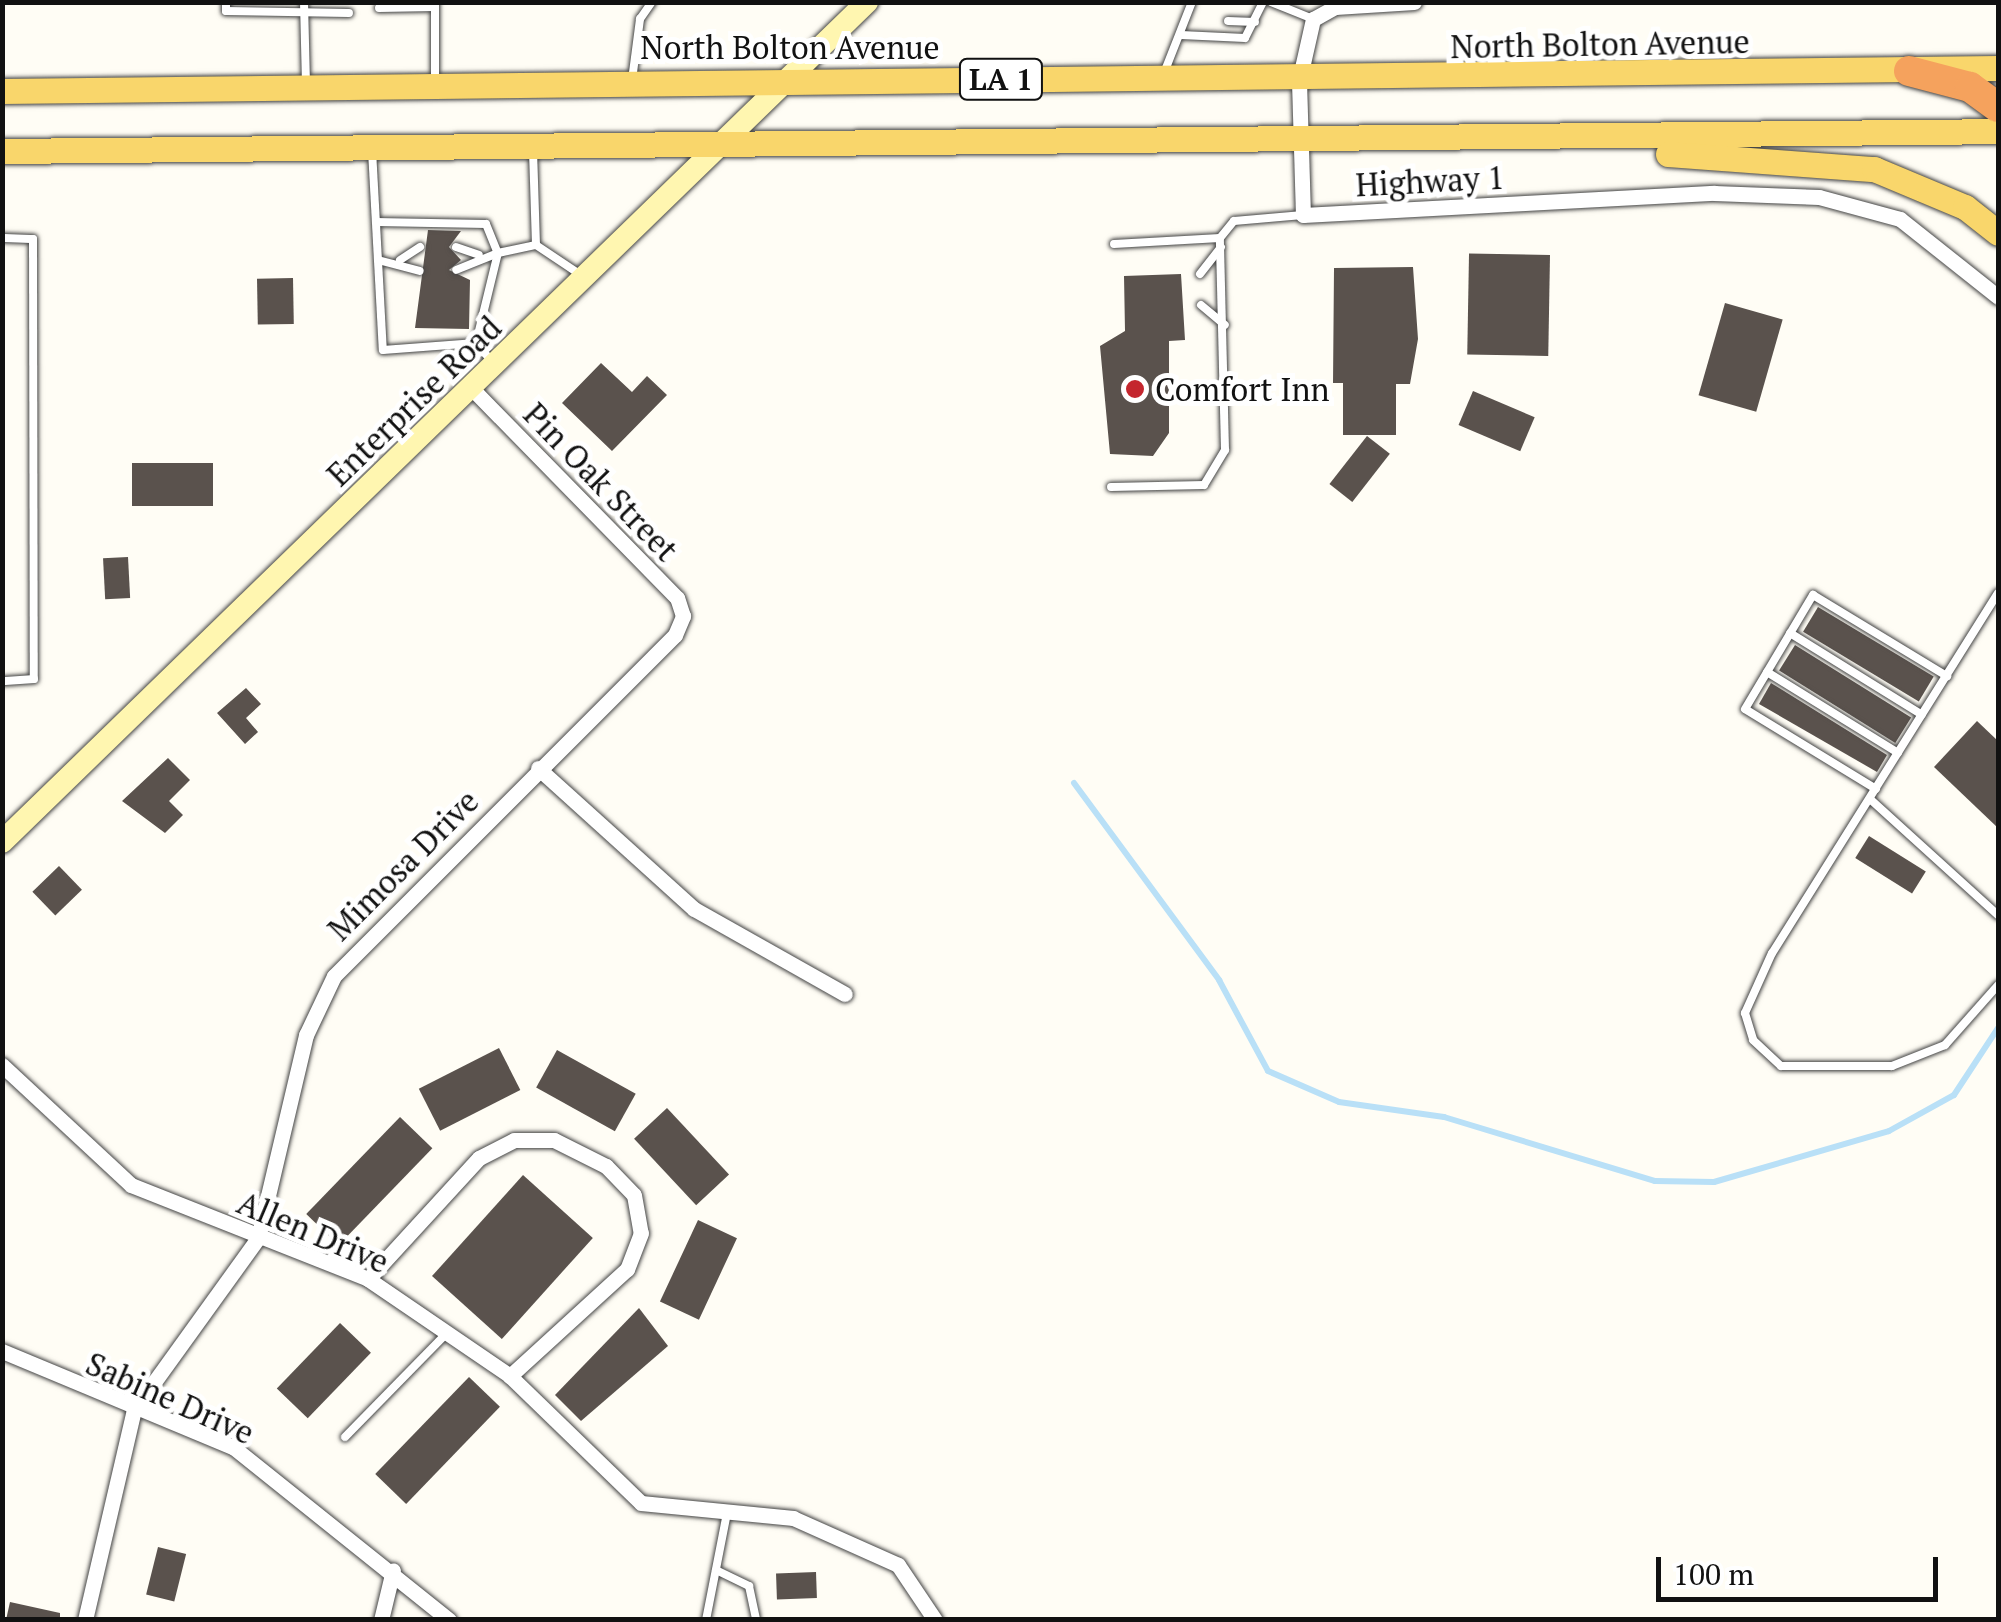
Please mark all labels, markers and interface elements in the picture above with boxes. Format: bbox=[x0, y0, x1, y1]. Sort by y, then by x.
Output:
street label: North Bolton Avenue bbox=[1450, 22, 1750, 66]
street label: North Bolton Avenue bbox=[640, 28, 940, 66]
road number: LA 1 bbox=[958, 54, 1044, 104]
street label: Highway 1 bbox=[1355, 158, 1505, 204]
street label: Enterprise Road bbox=[319, 308, 509, 494]
place label: Comfort Inn bbox=[1155, 370, 1329, 408]
marker: Comfort Inn bbox=[1124, 378, 1146, 400]
street label: Pin Oak Street bbox=[516, 395, 686, 569]
street label: Mimosa Drive bbox=[320, 782, 486, 948]
street label: Allen Drive bbox=[232, 1183, 394, 1281]
street label: Sabine Drive bbox=[80, 1344, 260, 1452]
scale bar bbox=[1661, 1537, 1944, 1599]
text: 100 m bbox=[1673, 1554, 1754, 1594]

